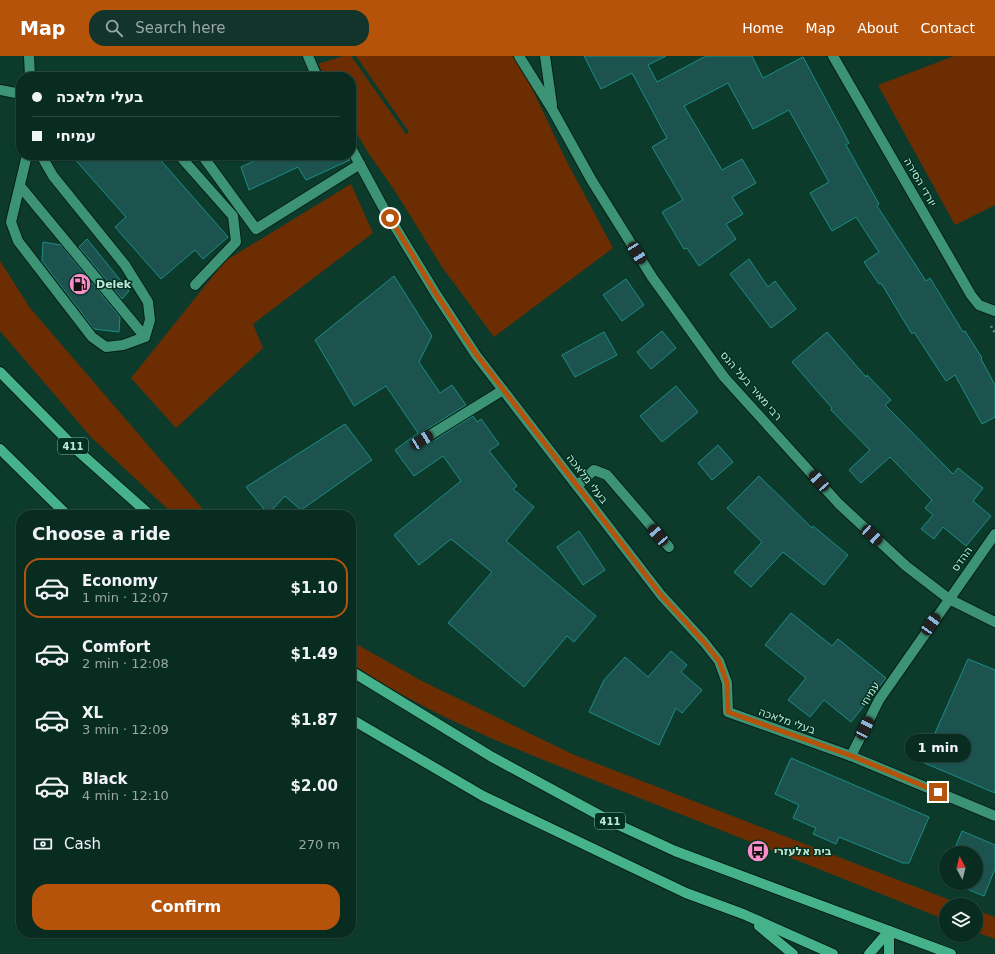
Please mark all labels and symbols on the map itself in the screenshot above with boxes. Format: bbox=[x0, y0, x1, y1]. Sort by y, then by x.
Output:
street label: יורדי הסירה bbox=[901, 155, 939, 209]
route start bbox=[381, 209, 399, 227]
car bbox=[626, 240, 648, 266]
fuel station icon: Delek bbox=[67, 271, 93, 297]
place label: Delek bbox=[96, 278, 132, 291]
street label: רבי מאיר בעל הנס bbox=[717, 349, 785, 423]
car bbox=[409, 429, 435, 451]
road number: 411 bbox=[58, 438, 88, 454]
street label: בעלי מלאכה bbox=[564, 452, 610, 506]
car bbox=[807, 468, 831, 494]
car bbox=[646, 522, 670, 548]
car bbox=[859, 522, 885, 548]
street label: ההדס bbox=[949, 544, 975, 574]
car bbox=[919, 611, 943, 637]
street label: עמיחי bbox=[858, 679, 882, 709]
street label: בעלי מלאכה bbox=[757, 705, 817, 737]
car bbox=[854, 715, 876, 741]
callout: 1 min bbox=[905, 734, 971, 762]
route end bbox=[929, 783, 947, 801]
road number: 411 bbox=[595, 813, 625, 829]
bus stop icon: בית אלעזרי bbox=[745, 838, 771, 864]
place label: בית אלעזרי bbox=[774, 845, 832, 858]
north arrow bbox=[939, 846, 983, 890]

